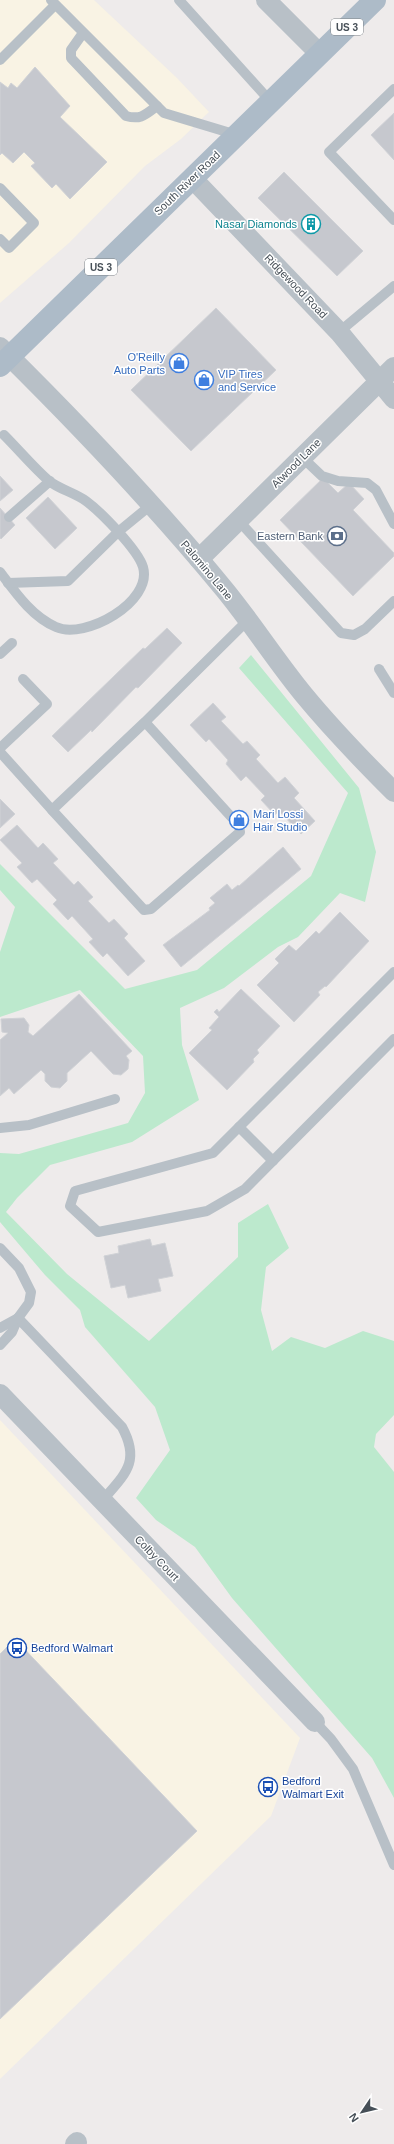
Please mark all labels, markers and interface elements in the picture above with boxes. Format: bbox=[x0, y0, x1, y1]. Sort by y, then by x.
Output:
road number: US 3 bbox=[331, 19, 363, 35]
street label: South River Road bbox=[152, 149, 222, 217]
building icon: Nasar Diamonds bbox=[300, 213, 322, 235]
place label: Nasar Diamonds bbox=[215, 218, 297, 230]
street label: Ridgewood Road bbox=[262, 251, 330, 321]
road number: US 3 bbox=[85, 259, 117, 275]
place label: O'Reilly Auto Parts bbox=[114, 351, 165, 376]
shop icon: O'Reilly Auto Parts bbox=[168, 352, 190, 374]
place label: VIP Tires and Service bbox=[218, 368, 276, 393]
shop icon: VIP Tires and Service bbox=[193, 369, 215, 391]
street label: Atwood Lane bbox=[269, 436, 323, 490]
bank icon: Eastern Bank bbox=[326, 525, 348, 547]
place label: Eastern Bank bbox=[257, 530, 323, 542]
street label: Palomino Lane bbox=[179, 538, 235, 602]
place label: Mari Lossi Hair Studio bbox=[253, 808, 307, 833]
shop icon: Mari Lossi Hair Studio bbox=[228, 809, 250, 831]
street label: Colby Court bbox=[133, 1533, 181, 1583]
bus stop icon: Bedford Walmart bbox=[6, 1637, 28, 1659]
place label: Bedford Walmart bbox=[31, 1642, 113, 1654]
place label: Bedford Walmart Exit bbox=[282, 1775, 344, 1800]
bus stop icon: Bedford Walmart Exit bbox=[257, 1776, 279, 1798]
north arrow bbox=[342, 2092, 382, 2132]
text: N bbox=[347, 2111, 361, 2124]

